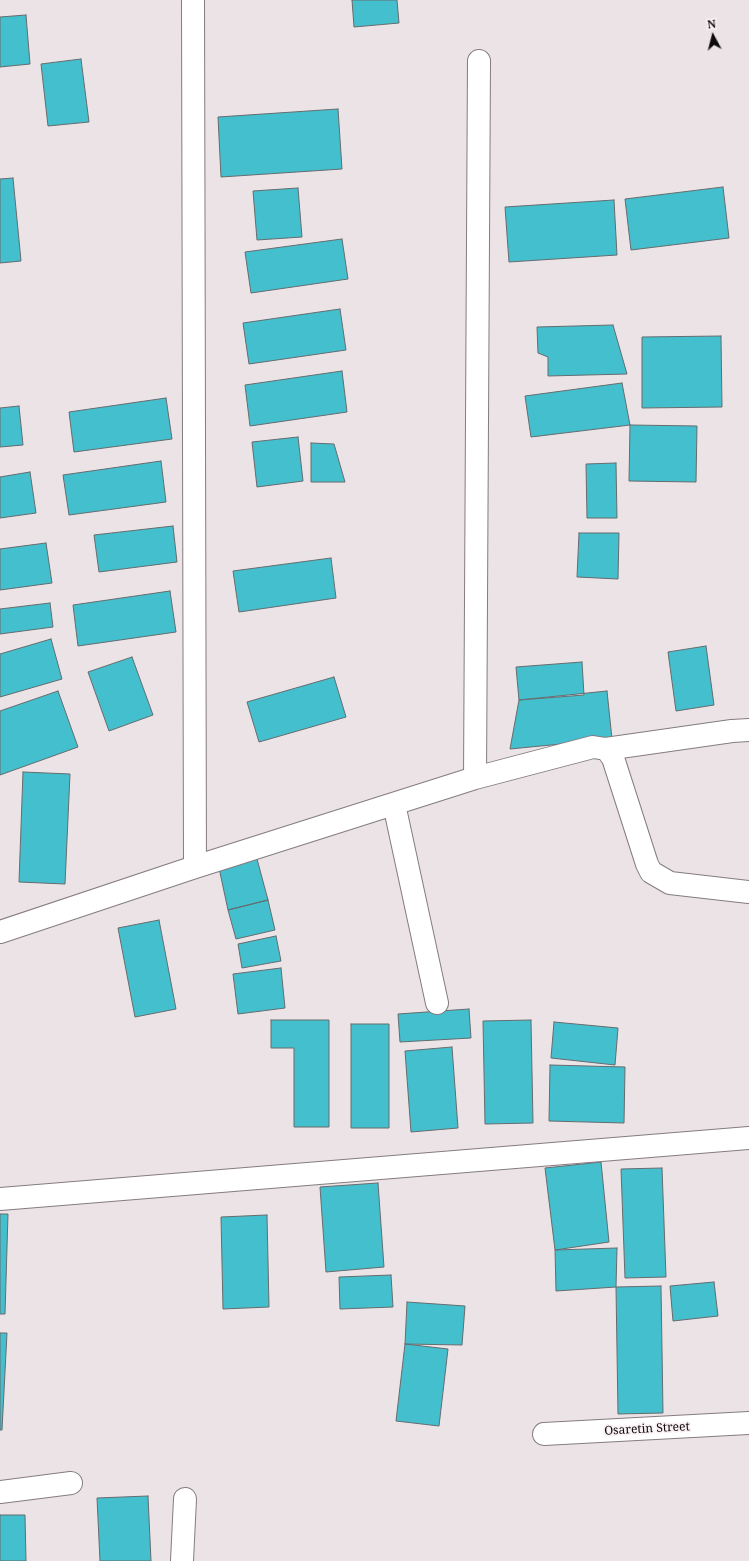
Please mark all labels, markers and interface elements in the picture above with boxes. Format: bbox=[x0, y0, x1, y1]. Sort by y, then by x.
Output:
north arrow bbox=[693, 16, 733, 56]
text: N bbox=[706, 16, 717, 32]
street label: Osaretin Street bbox=[604, 1420, 690, 1438]

